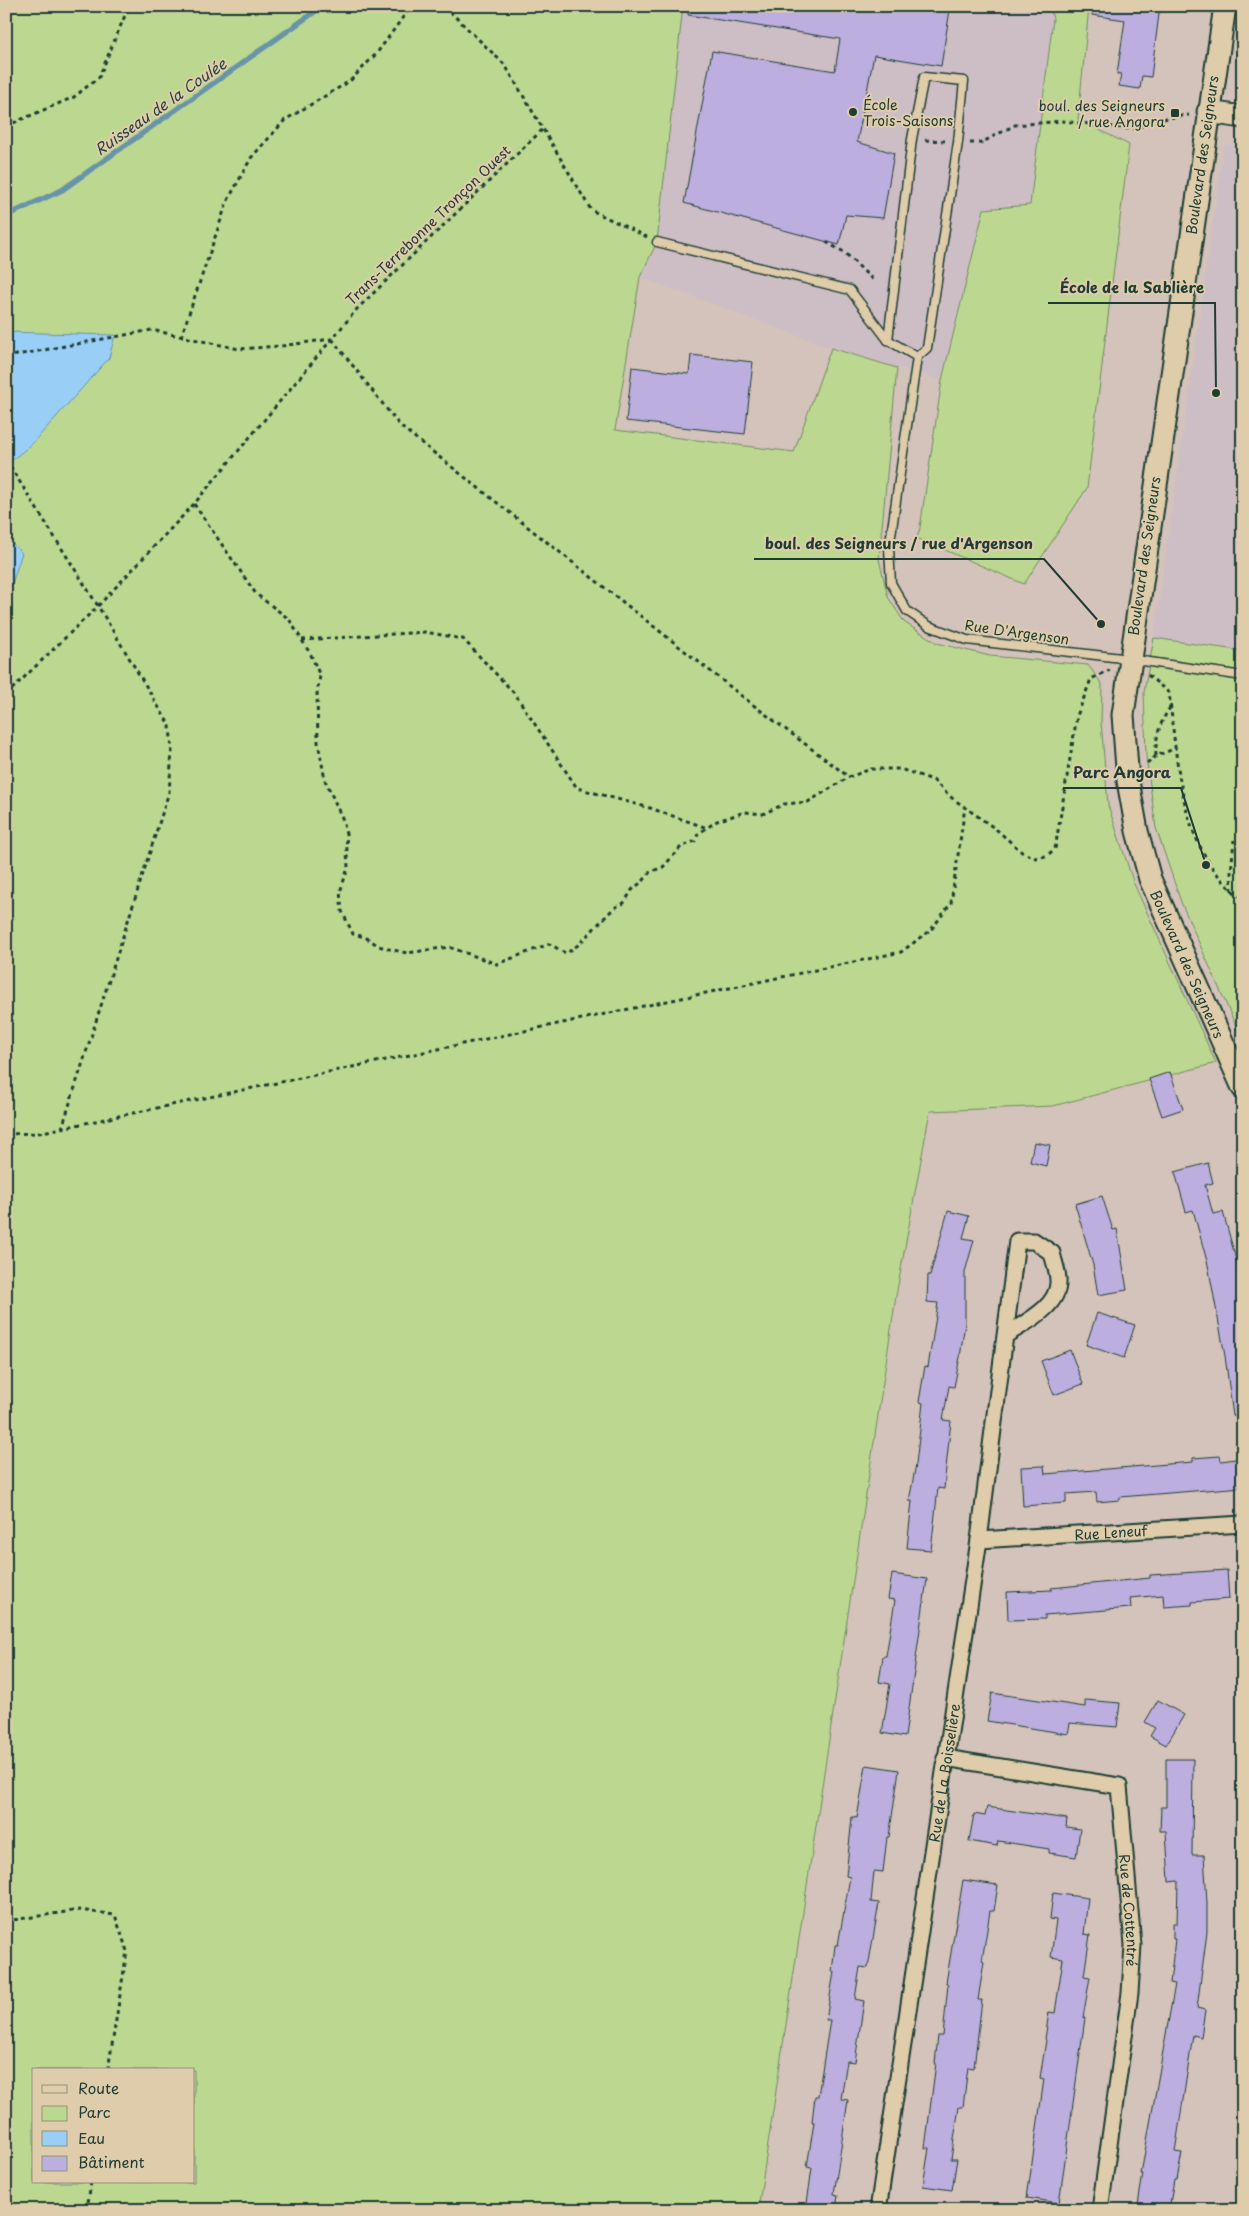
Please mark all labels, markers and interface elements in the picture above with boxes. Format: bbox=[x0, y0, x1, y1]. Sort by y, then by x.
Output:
water label: Ruisseau de la Coulée bbox=[89, 51, 231, 160]
street label: Boulevard des Seigneurs bbox=[1180, 74, 1224, 236]
place label: École Trois-Saisons bbox=[863, 94, 953, 131]
place label: boul. des Seigneurs / rue Angora bbox=[1039, 95, 1165, 132]
marker: École Trois-Saisons bbox=[847, 106, 859, 118]
marker: boul. des Seigneurs / rue Angora bbox=[1169, 107, 1181, 119]
street label: Trans-Terrebonne Tronçon Ouest bbox=[341, 140, 516, 310]
callout: École de la Sablière bbox=[1048, 273, 1215, 303]
text: École de la Sablière bbox=[1060, 275, 1204, 298]
street label: Boulevard des Seigneurs bbox=[1122, 475, 1166, 637]
callout: boul. des Seigneurs / rue d'Argenson bbox=[754, 529, 1044, 559]
text: boul. des Seigneurs / rue d'Argenson bbox=[765, 531, 1033, 554]
street label: Rue D'Argenson bbox=[963, 614, 1071, 650]
callout: Parc Angora bbox=[1063, 758, 1181, 788]
text: Parc Angora bbox=[1073, 760, 1172, 783]
street label: Boulevard des Seigneurs bbox=[1146, 886, 1230, 1042]
street label: Rue Leneuf bbox=[1074, 1519, 1149, 1545]
street label: Rue de La Boisselière bbox=[923, 1702, 965, 1844]
street label: Rue de Cottentré bbox=[1115, 1853, 1144, 1967]
legend bbox=[32, 2068, 195, 2184]
text: Route bbox=[78, 2076, 119, 2099]
text: Parc bbox=[78, 2100, 111, 2123]
text: Eau bbox=[78, 2126, 105, 2149]
text: Bâtiment bbox=[78, 2150, 145, 2173]

